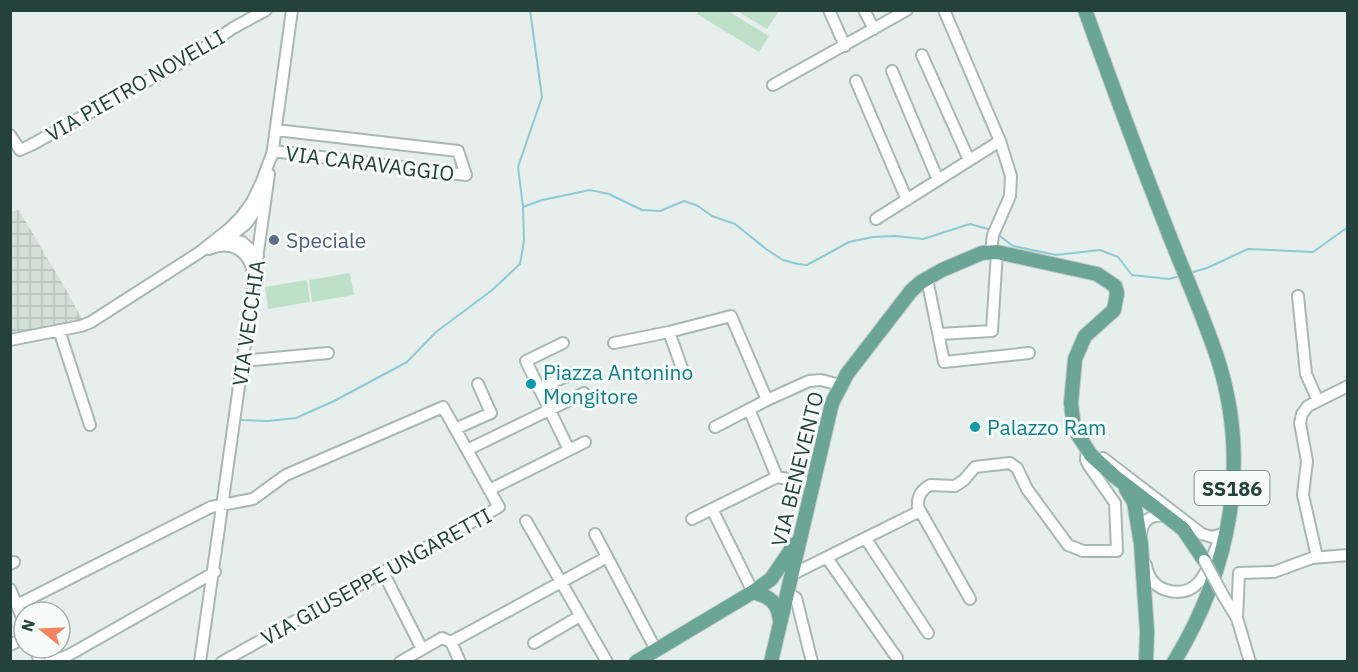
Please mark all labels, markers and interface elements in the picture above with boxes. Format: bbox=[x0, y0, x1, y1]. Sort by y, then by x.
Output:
street label: VIA PIETRO NOVELLI bbox=[41, 22, 229, 148]
street label: VIA CARAVAGGIO bbox=[284, 139, 456, 187]
place label: Speciale bbox=[286, 226, 366, 254]
marker: Speciale bbox=[267, 233, 281, 247]
street label: VIA VECCHIA bbox=[225, 258, 271, 388]
place label: Piazza Antonino Mongitore bbox=[543, 358, 693, 410]
marker: Piazza Antonino Mongitore bbox=[524, 377, 538, 391]
street label: VIA BENEVENTO bbox=[764, 389, 830, 549]
place label: Palazzo Ram bbox=[987, 413, 1106, 441]
marker: Palazzo Ram bbox=[968, 420, 982, 434]
road number: SS186 bbox=[1194, 471, 1270, 505]
street label: VIA GIUSEPPE UNGARETTI bbox=[256, 501, 496, 651]
north arrow bbox=[12, 600, 72, 660]
text: N bbox=[16, 617, 39, 634]

